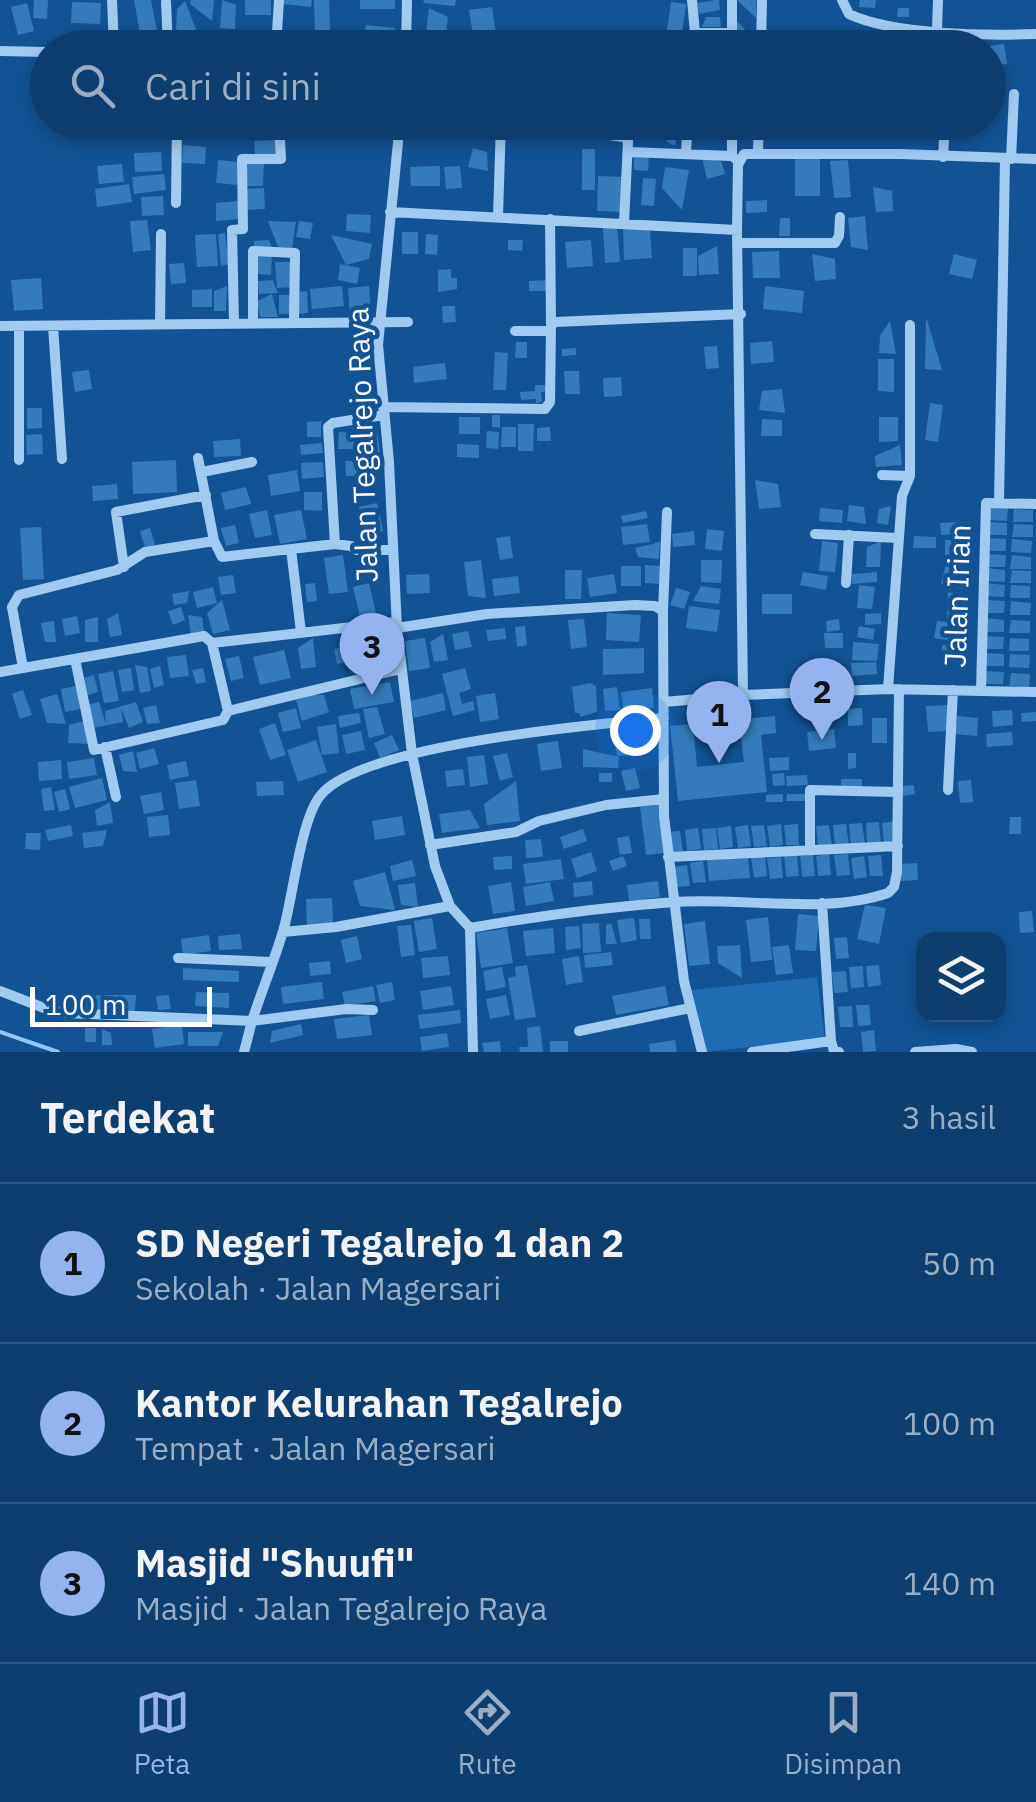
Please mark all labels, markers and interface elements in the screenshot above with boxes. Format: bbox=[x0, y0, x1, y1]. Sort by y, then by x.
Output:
search box bbox=[30, 30, 1006, 140]
icon: search bbox=[65, 58, 120, 113]
text: Cari di sini bbox=[145, 61, 321, 110]
street label: Jalan Tegalrejo Raya bbox=[337, 307, 386, 583]
street label: Jalan Irian bbox=[935, 524, 978, 668]
pin: 3 bbox=[340, 612, 404, 695]
pin: 2 bbox=[790, 658, 854, 740]
pin: 1 bbox=[686, 680, 752, 763]
your location bbox=[610, 705, 661, 756]
map controls bbox=[916, 932, 1006, 1022]
button: layers bbox=[916, 932, 1006, 1022]
scale bar bbox=[30, 982, 212, 1026]
text: 100 m bbox=[45, 986, 126, 1023]
text: Terdekat bbox=[40, 1090, 215, 1145]
text: 3 hasil bbox=[902, 1096, 996, 1138]
text: SD Negeri Tegalrejo 1 dan 2 bbox=[135, 1218, 624, 1267]
text: 1 bbox=[63, 1242, 82, 1284]
text: 50 m bbox=[922, 1242, 996, 1284]
text: Sekolah · Jalan Magersari bbox=[135, 1267, 501, 1309]
text: Kantor Kelurahan Tegalrejo bbox=[135, 1378, 623, 1427]
text: 2 bbox=[63, 1402, 82, 1444]
text: 100 m bbox=[903, 1402, 996, 1444]
text: Tempat · Jalan Magersari bbox=[135, 1427, 496, 1469]
text: Masjid "Shuufi" bbox=[135, 1538, 414, 1587]
text: 3 bbox=[63, 1562, 82, 1604]
text: 140 m bbox=[903, 1562, 996, 1604]
text: Masjid · Jalan Tegalrejo Raya bbox=[135, 1587, 547, 1629]
tab: Peta bbox=[134, 1685, 190, 1782]
tab: Rute bbox=[458, 1685, 517, 1782]
tab: Disimpan bbox=[784, 1685, 902, 1782]

